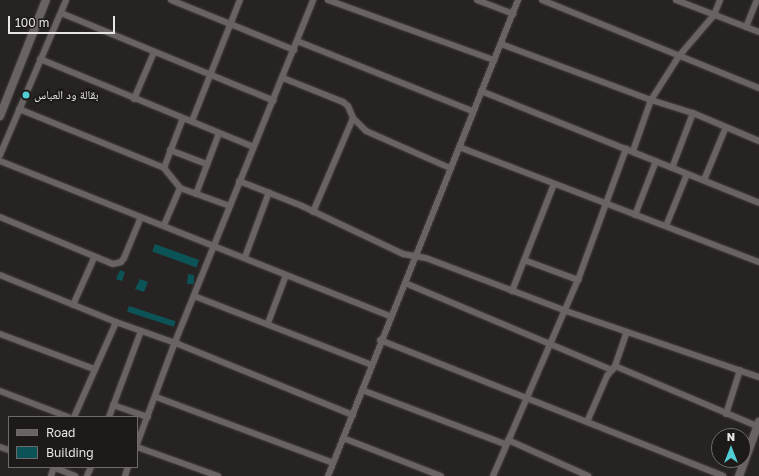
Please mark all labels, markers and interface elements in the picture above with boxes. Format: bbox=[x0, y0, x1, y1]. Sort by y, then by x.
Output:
scale bar bbox=[10, 8, 117, 34]
text: 100 m bbox=[15, 15, 49, 30]
place label: بقالة ود العباس bbox=[34, 88, 99, 102]
marker: بقالة ود العباس bbox=[21, 90, 31, 100]
legend bbox=[8, 416, 138, 468]
text: Road bbox=[46, 425, 75, 440]
north arrow bbox=[711, 428, 751, 468]
text: N bbox=[727, 430, 735, 443]
text: Building bbox=[46, 445, 94, 460]

